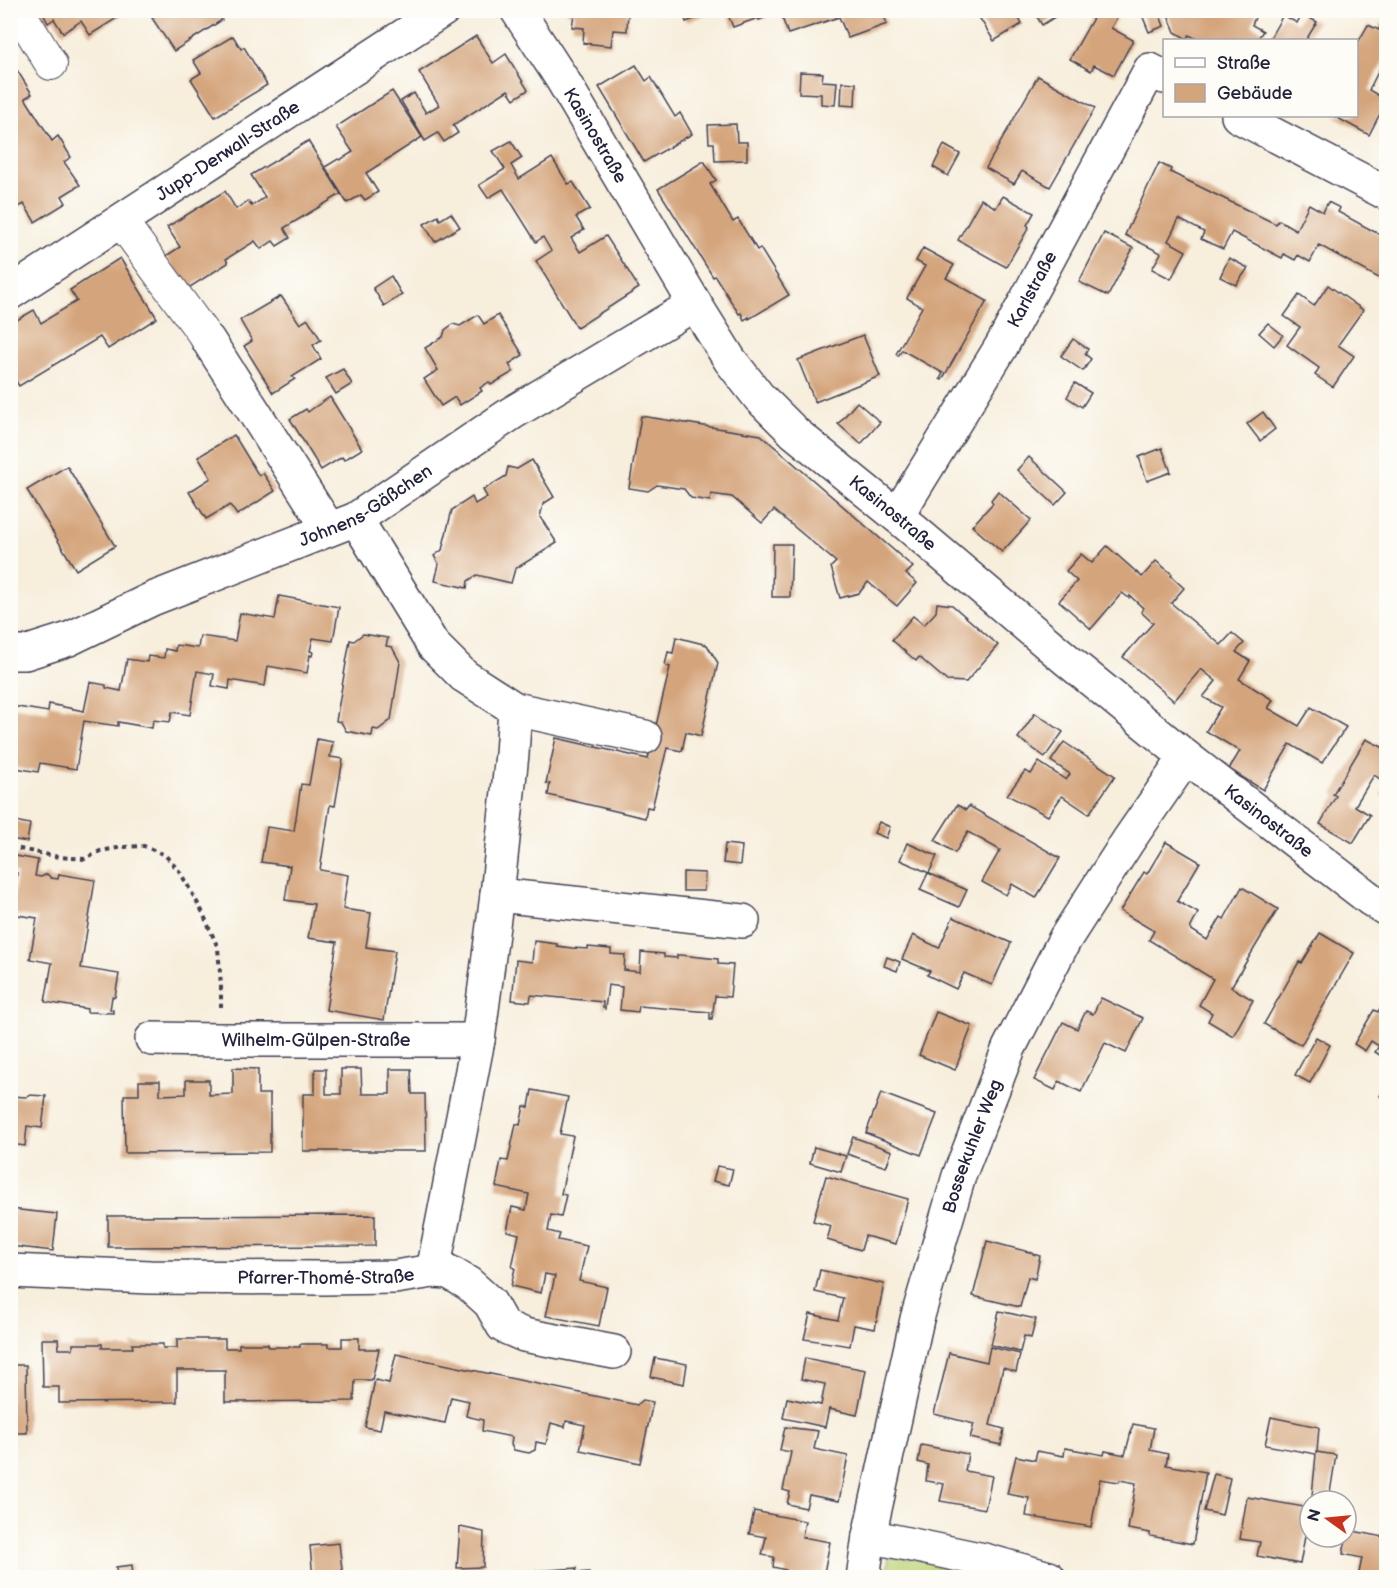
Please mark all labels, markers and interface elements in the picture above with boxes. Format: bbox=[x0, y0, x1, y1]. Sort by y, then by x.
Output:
legend bbox=[1163, 39, 1358, 117]
text: Straße bbox=[1217, 53, 1271, 74]
text: Gebäude bbox=[1217, 83, 1293, 104]
street label: Kasinostraße bbox=[559, 84, 631, 187]
street label: Jupp-Derwall-Straße bbox=[152, 96, 304, 206]
street label: Karlstraße bbox=[1003, 247, 1062, 331]
street label: Johnens-Gäßchen bbox=[296, 460, 436, 551]
street label: Kasinostraße bbox=[845, 471, 940, 556]
street label: Kasinostraße bbox=[1220, 780, 1317, 862]
street label: Wilhelm-Gülpen-Straße bbox=[221, 1030, 411, 1051]
street label: Bossekuhler Weg bbox=[939, 1076, 1007, 1216]
street label: Pfarrer-Thomé-Straße bbox=[237, 1264, 416, 1289]
north arrow bbox=[1298, 1489, 1358, 1549]
text: N bbox=[1304, 1507, 1326, 1524]

